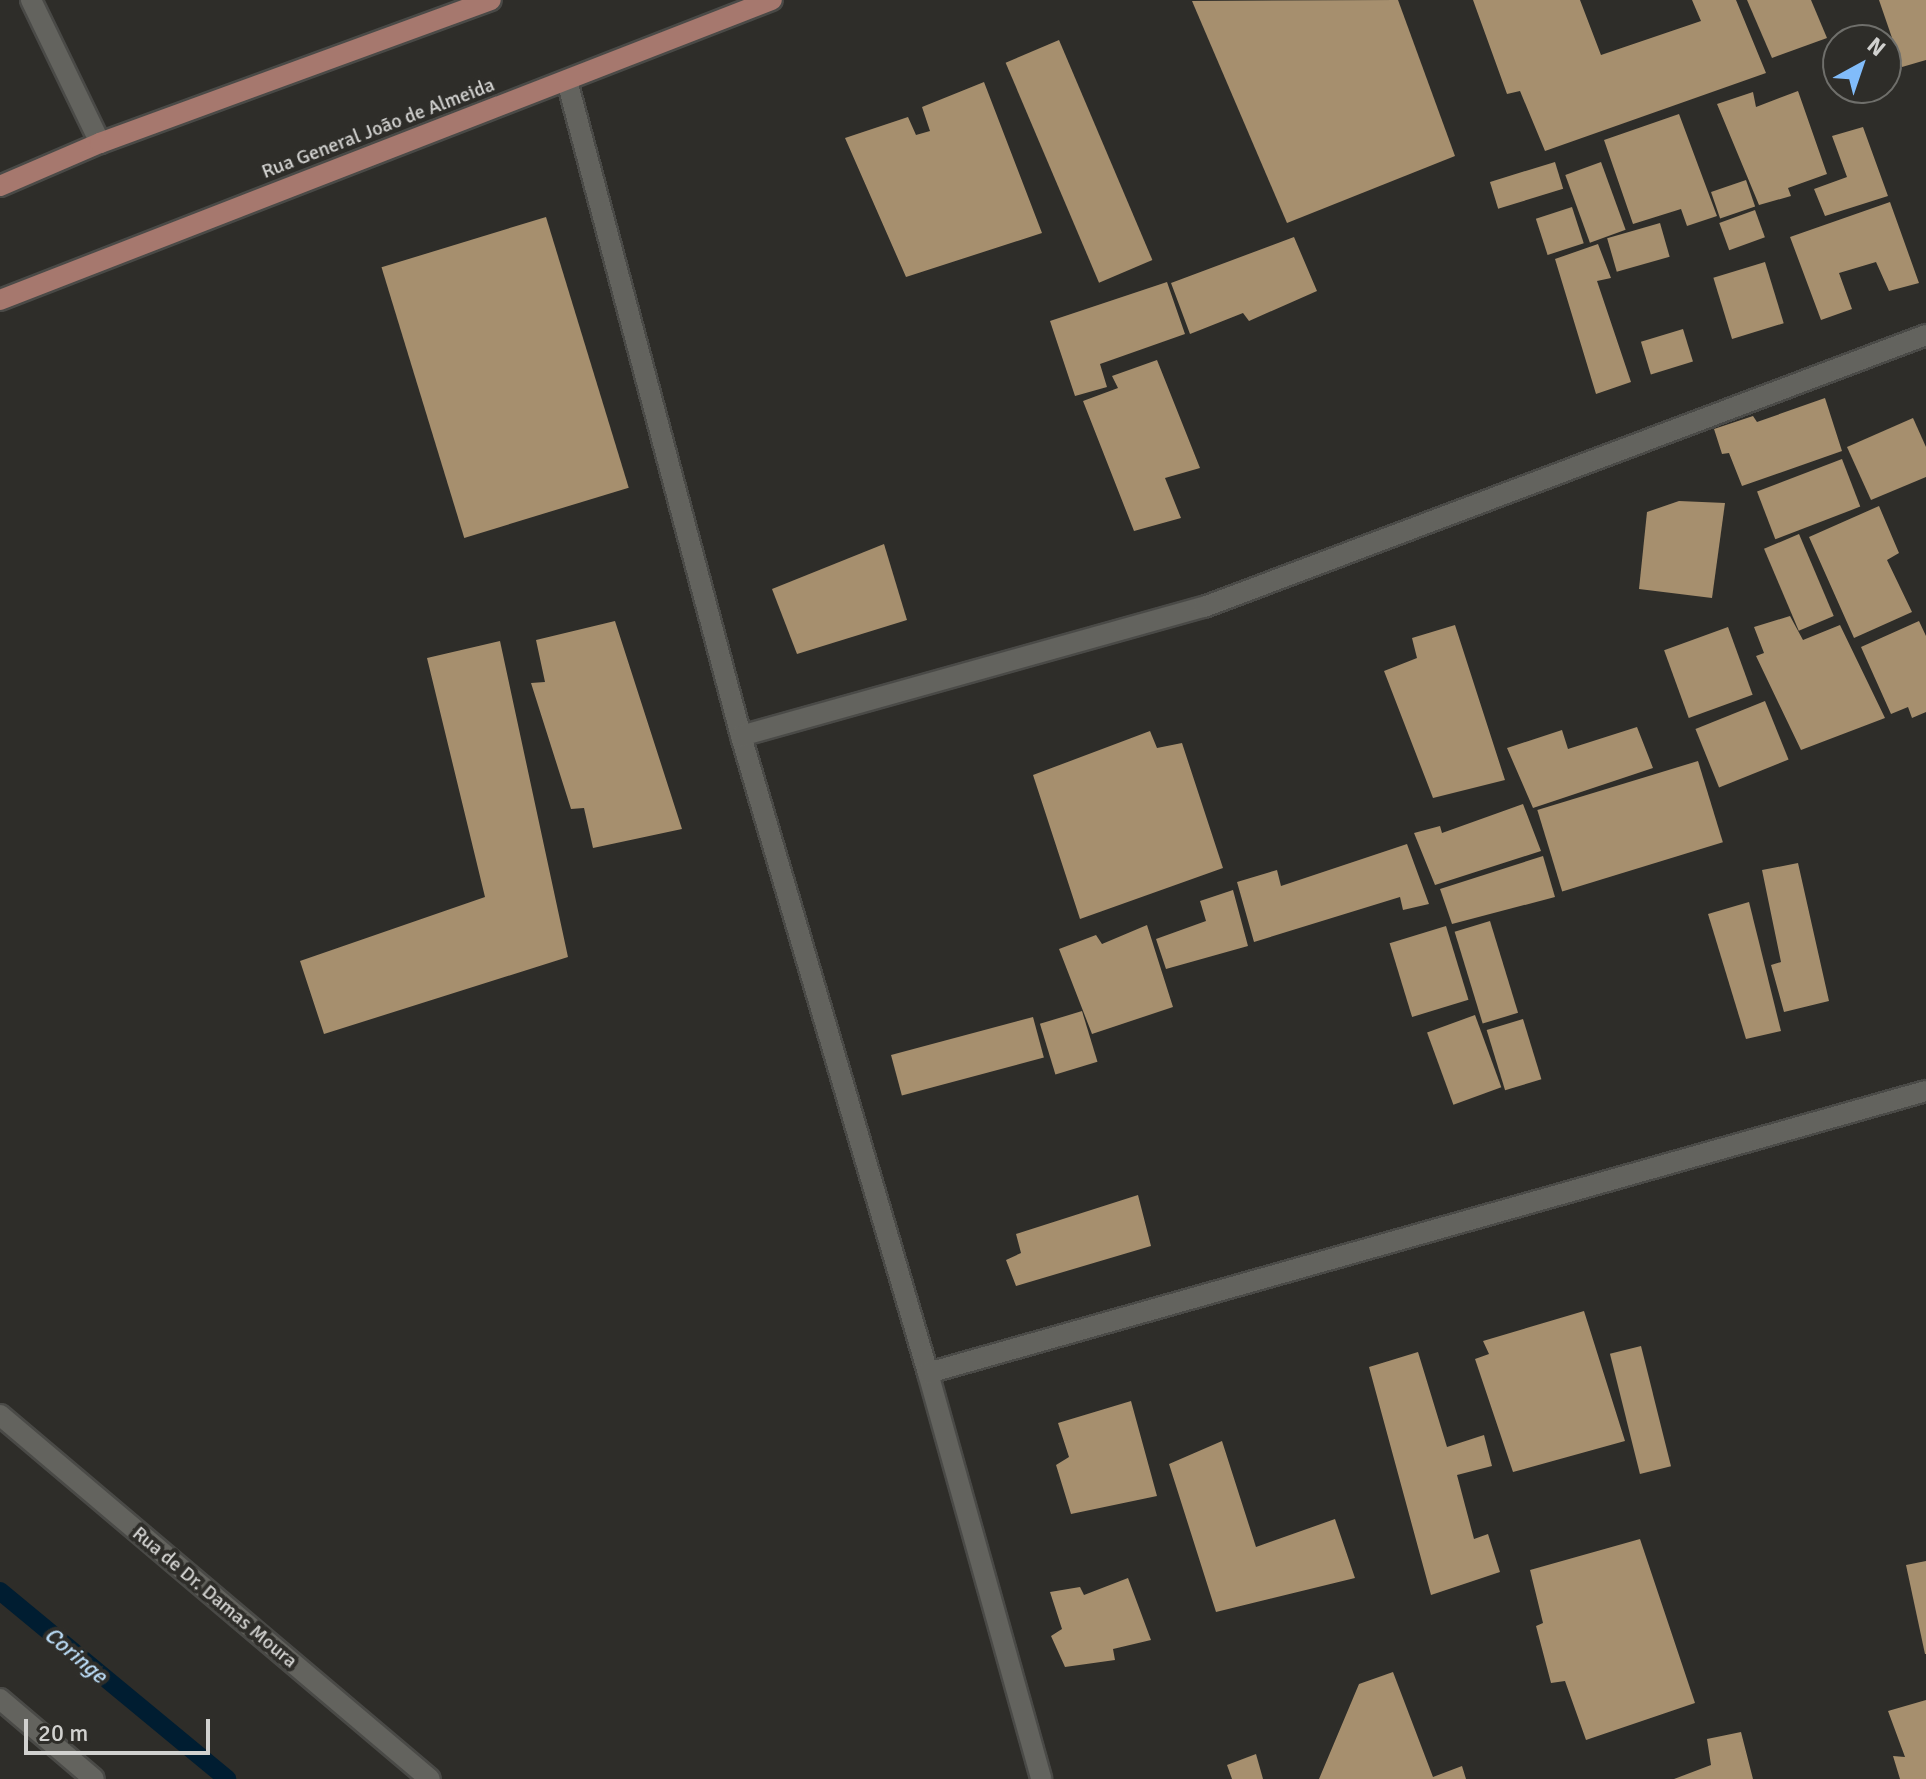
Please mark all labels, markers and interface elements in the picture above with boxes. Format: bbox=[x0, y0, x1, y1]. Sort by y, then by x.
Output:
north arrow bbox=[1822, 24, 1902, 104]
text: N bbox=[1862, 32, 1891, 62]
street label: Rua General João de Almeida bbox=[258, 72, 498, 184]
street label: Rua de Dr. Damas Moura bbox=[128, 1521, 302, 1673]
water label: Coringe bbox=[39, 1621, 113, 1689]
scale bar bbox=[28, 1703, 214, 1753]
text: 20 m bbox=[38, 1718, 88, 1748]

